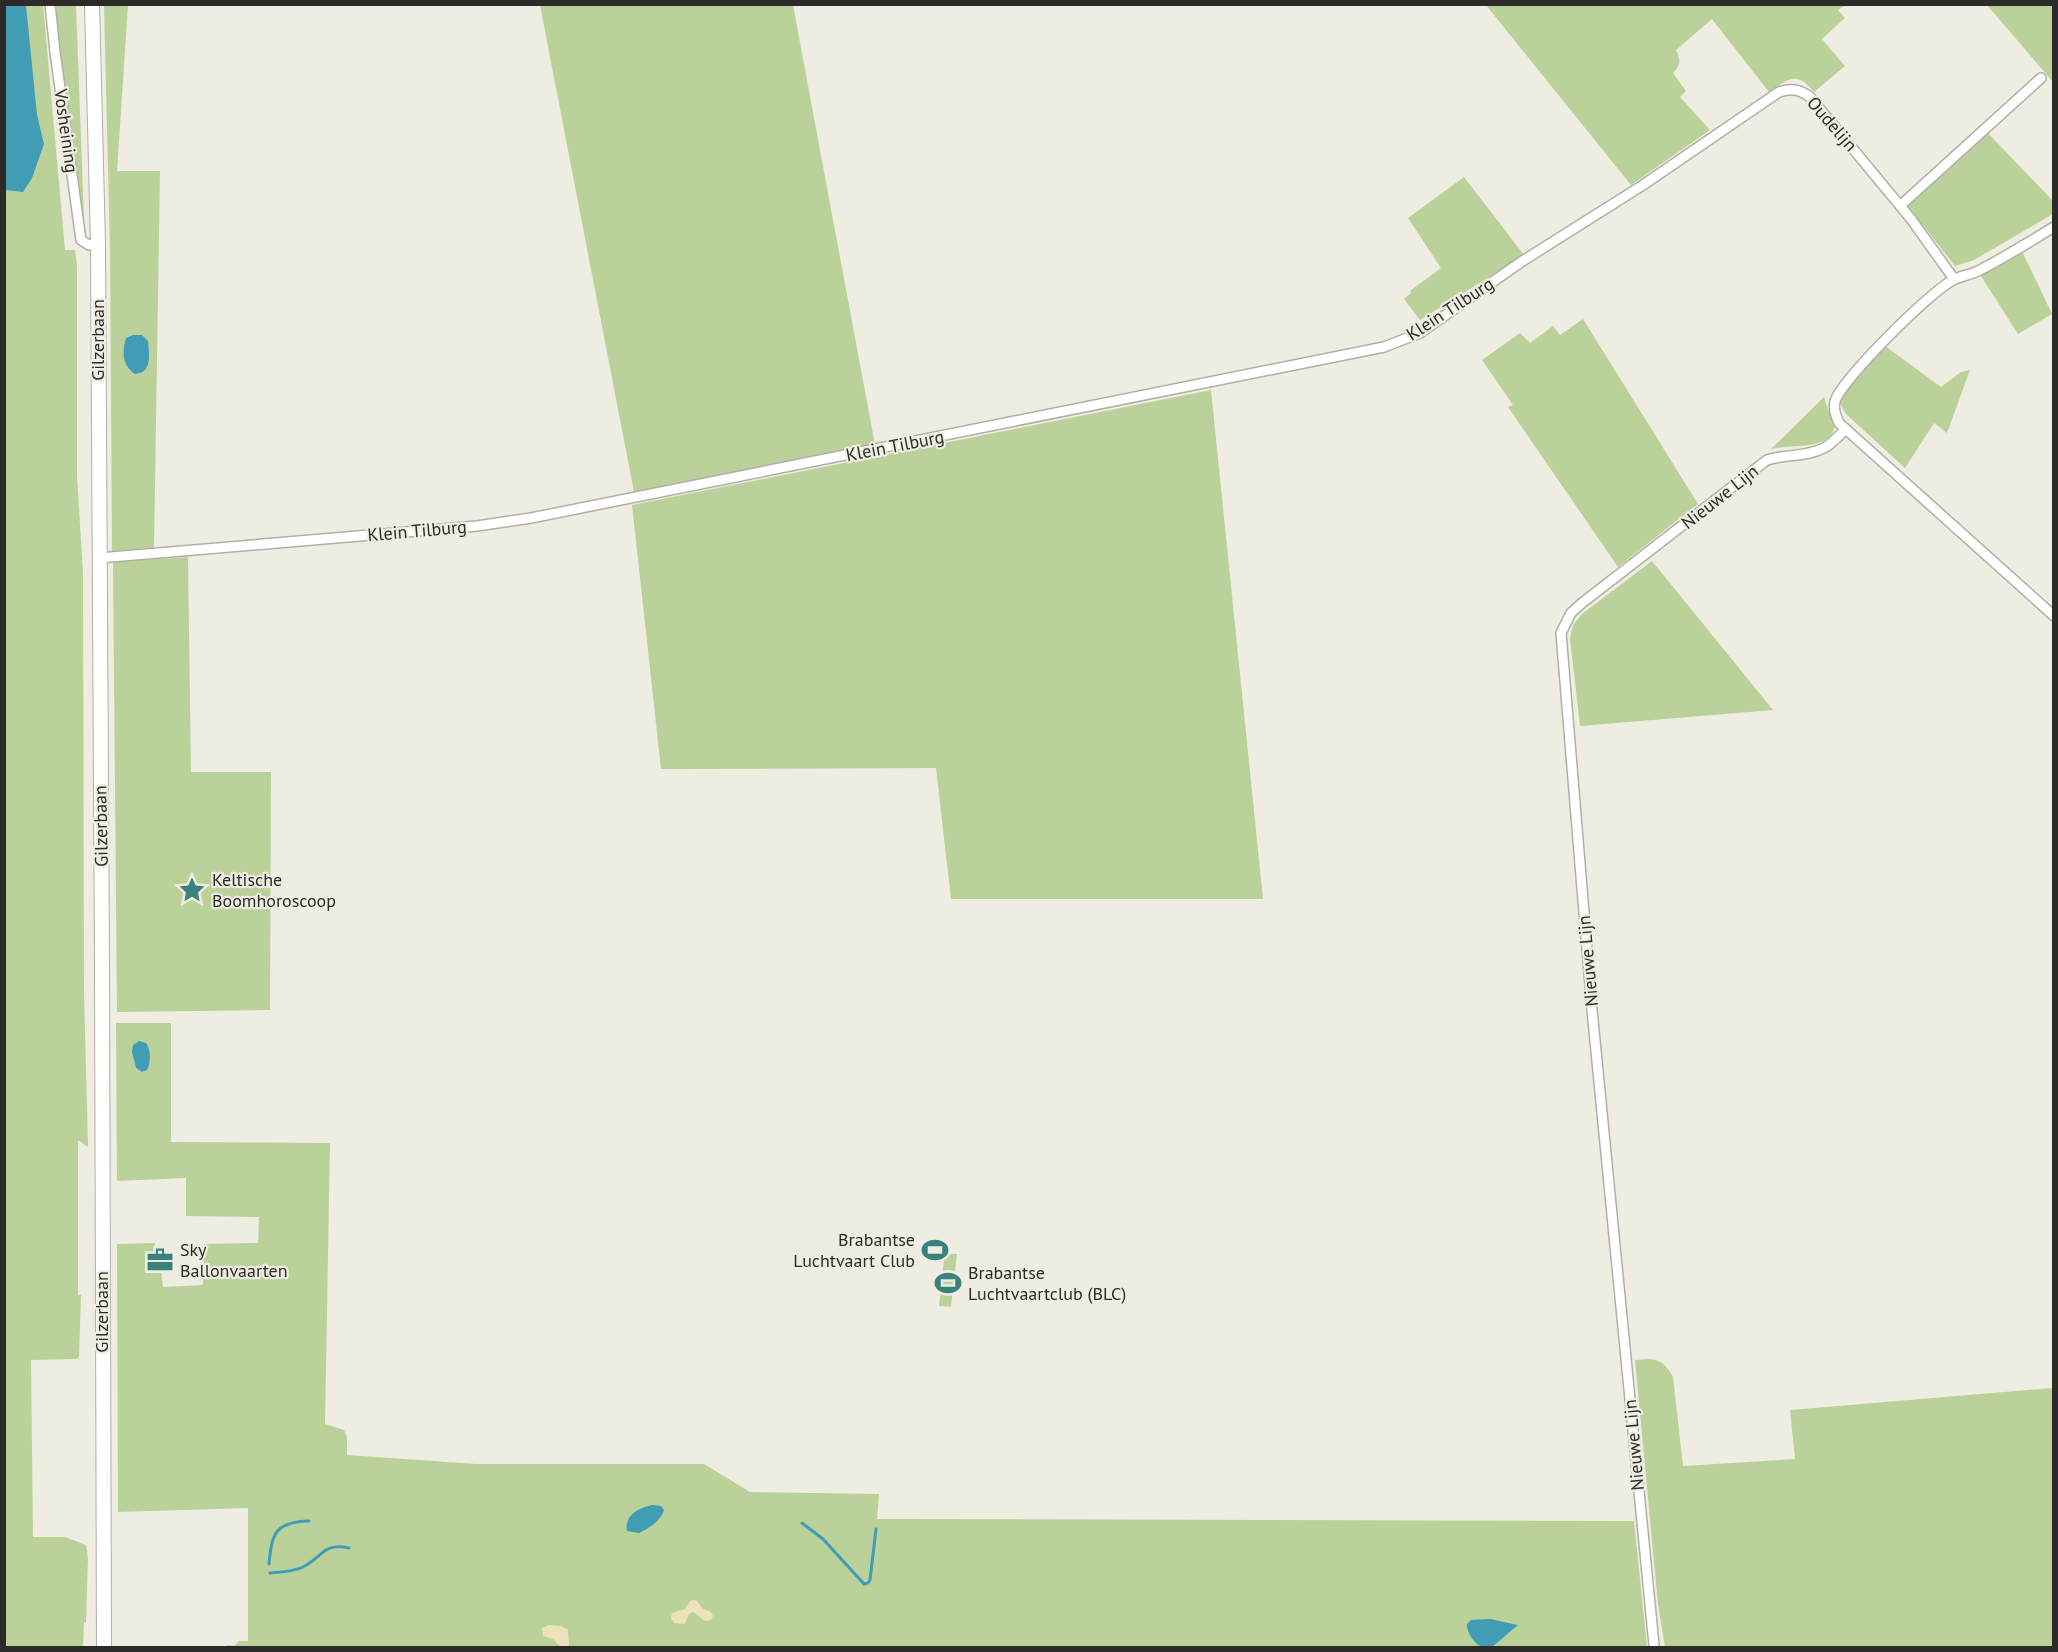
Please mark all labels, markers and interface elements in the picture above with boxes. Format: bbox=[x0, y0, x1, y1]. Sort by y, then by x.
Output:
street label: Vosheining bbox=[49, 87, 84, 174]
street label: Oudelijn bbox=[1802, 91, 1863, 156]
street label: Klein Tilburg bbox=[1402, 272, 1498, 345]
street label: Gilzerbaan bbox=[86, 299, 109, 381]
street label: Klein Tilburg bbox=[844, 425, 946, 466]
street label: Nieuwe Lijn bbox=[1677, 459, 1763, 534]
street label: Klein Tilburg bbox=[366, 515, 468, 546]
street label: Gilzerbaan bbox=[88, 785, 113, 867]
place label: Keltische Boomhoroscoop bbox=[212, 868, 336, 912]
place icon: Keltische Boomhoroscoop bbox=[177, 875, 207, 905]
street label: Nieuwe Lijn bbox=[1572, 914, 1603, 1008]
place label: Brabantse Luchtvaart Club bbox=[793, 1228, 915, 1272]
sports icon: Brabantse Luchtvaart Club bbox=[920, 1235, 950, 1265]
place label: Sky Ballonvaarten bbox=[180, 1238, 288, 1282]
office icon: Sky Ballonvaarten bbox=[145, 1245, 175, 1275]
place label: Brabantse Luchtvaartclub (BLC) bbox=[968, 1261, 1126, 1305]
sports icon: Brabantse Luchtvaartclub (BLC) bbox=[933, 1268, 963, 1298]
street label: Gilzerbaan bbox=[90, 1271, 113, 1353]
street label: Nieuwe Lijn bbox=[1618, 1398, 1649, 1492]

